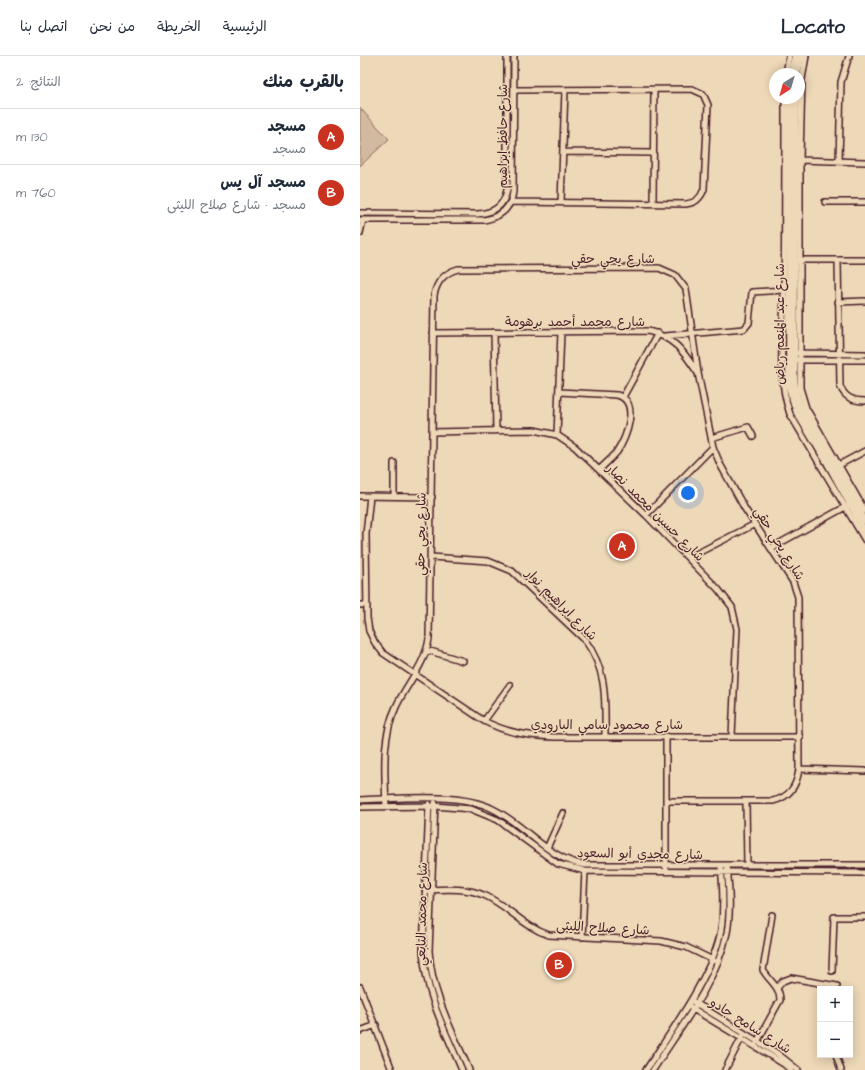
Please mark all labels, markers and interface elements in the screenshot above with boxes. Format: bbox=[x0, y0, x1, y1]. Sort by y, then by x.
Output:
text: Locato bbox=[781, 14, 845, 41]
text: اتصل بنا bbox=[20, 17, 67, 37]
text: من نحن bbox=[89, 17, 135, 37]
text: الخريطة bbox=[157, 17, 201, 37]
text: الرئيسية bbox=[223, 17, 267, 37]
north arrow bbox=[769, 68, 805, 104]
text: بالقرب منك bbox=[263, 70, 344, 94]
text: النتائج: 2 bbox=[16, 73, 61, 91]
street label: شارع حافظ إبراهيم bbox=[494, 84, 513, 188]
text: مسجد bbox=[268, 116, 306, 137]
text: 130 m bbox=[16, 128, 48, 146]
text: A bbox=[327, 128, 335, 146]
text: مسجد bbox=[273, 140, 306, 158]
text: مسجد آل يس bbox=[221, 172, 306, 193]
text: 760 m bbox=[16, 184, 56, 202]
text: B bbox=[326, 184, 336, 202]
text: مسجد · شارع صلاح الليثى bbox=[167, 196, 306, 214]
street label: شارع يحي حقي bbox=[571, 250, 655, 270]
street label: شارع عبد المنعم رياض bbox=[771, 263, 790, 385]
street label: شارع محمد أحمد برهومة bbox=[505, 313, 645, 331]
street label: شارع حسين محمد نصار bbox=[602, 459, 708, 566]
your location bbox=[678, 483, 698, 503]
street label: شارع يحي حقي bbox=[411, 492, 433, 576]
street label: شارع يحي حقي bbox=[748, 503, 809, 585]
pin: A bbox=[609, 531, 635, 561]
street label: شارع ابراهيم نوار bbox=[520, 564, 601, 645]
street label: شارع محمود سامي البارودي bbox=[531, 716, 683, 736]
street label: شارع مجدي أبو السعود bbox=[577, 844, 703, 864]
street label: شارع محمد التابعي bbox=[412, 862, 434, 966]
street label: شارع صلاح الليثى bbox=[556, 917, 650, 939]
pin: B bbox=[546, 950, 572, 980]
map controls bbox=[817, 986, 853, 1058]
button: + bbox=[817, 986, 853, 1022]
street label: شارع سامح جادو bbox=[706, 993, 795, 1058]
button: − bbox=[817, 1022, 853, 1058]

